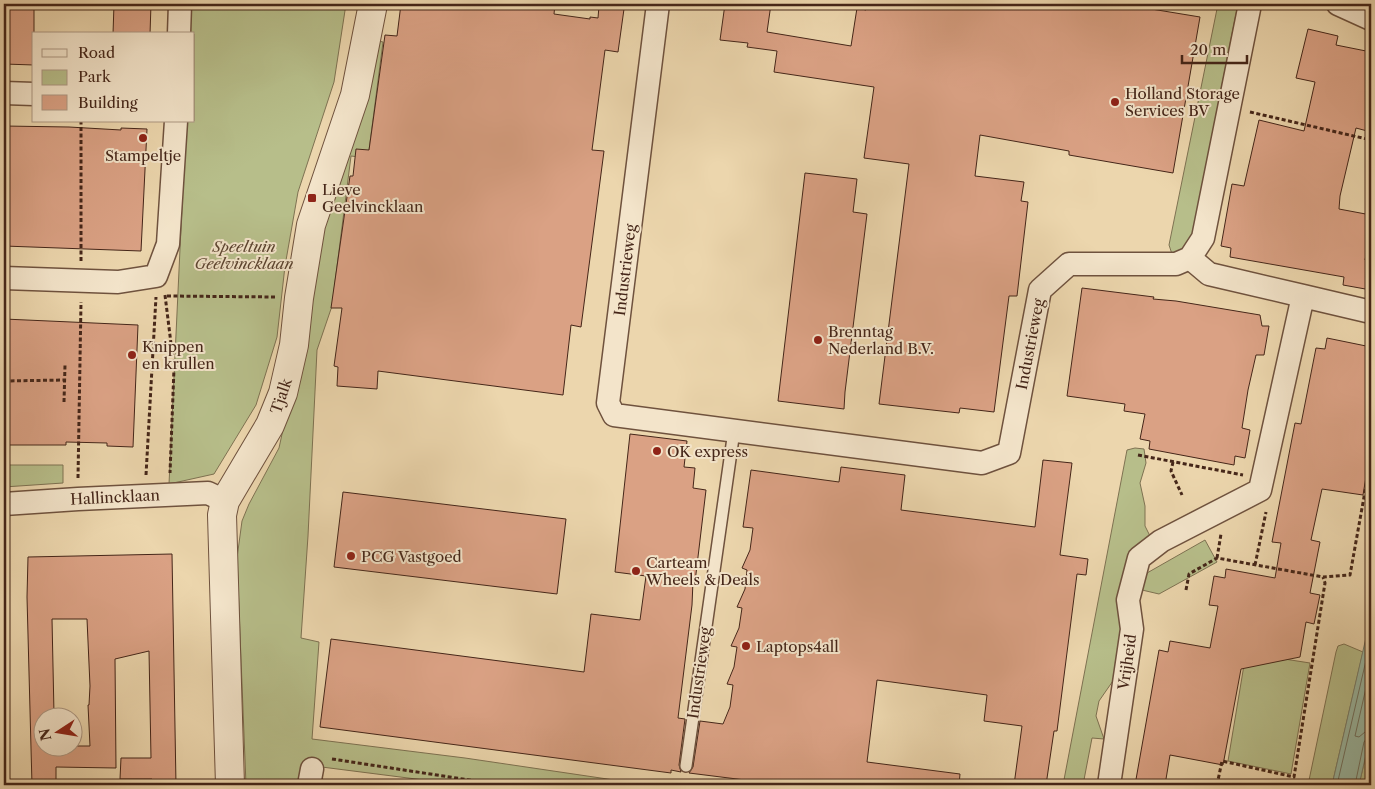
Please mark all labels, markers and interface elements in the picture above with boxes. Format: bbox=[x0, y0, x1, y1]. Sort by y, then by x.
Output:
legend bbox=[32, 32, 195, 122]
scale bar bbox=[1182, 32, 1248, 64]
text: 20 m bbox=[1190, 40, 1226, 59]
text: Road bbox=[78, 43, 115, 62]
text: Park bbox=[78, 67, 112, 86]
place label: Holland Storage Services BV bbox=[1125, 84, 1240, 120]
text: Building bbox=[78, 93, 138, 112]
marker: Holland Storage Services BV bbox=[1109, 96, 1121, 108]
marker: Stampeltje bbox=[137, 132, 149, 144]
place label: Stampeltje bbox=[105, 146, 181, 165]
place label: Lieve Geelvincklaan bbox=[322, 180, 424, 216]
marker: Lieve Geelvincklaan bbox=[306, 192, 318, 204]
street label: Industrieweg bbox=[610, 223, 640, 317]
park label: Speeltuin Geelvincklaan bbox=[194, 237, 294, 273]
street label: Industrieweg bbox=[1012, 297, 1048, 391]
place label: Brenntag Nederland B.V. bbox=[828, 322, 934, 358]
marker: Brenntag Nederland B.V. bbox=[812, 334, 824, 346]
place label: Knippen en krullen bbox=[142, 337, 215, 373]
marker: Knippen en krullen bbox=[126, 349, 138, 361]
street label: Tjalk bbox=[266, 374, 296, 416]
place label: OK express bbox=[667, 442, 748, 461]
marker: OK express bbox=[651, 445, 663, 457]
street label: Hallincklaan bbox=[70, 485, 161, 509]
place label: PCG Vastgoed bbox=[361, 547, 462, 566]
marker: PCG Vastgoed bbox=[345, 550, 357, 562]
place label: Carteam Wheels & Deals bbox=[645, 553, 760, 589]
marker: Carteam Wheels & Deals bbox=[630, 565, 642, 577]
street label: Industrieweg bbox=[683, 626, 715, 720]
street label: Vrijheid bbox=[1114, 633, 1140, 692]
place label: Laptops4all bbox=[756, 637, 839, 656]
marker: Laptops4all bbox=[740, 640, 752, 652]
north arrow bbox=[32, 706, 82, 756]
text: N bbox=[35, 727, 55, 743]

